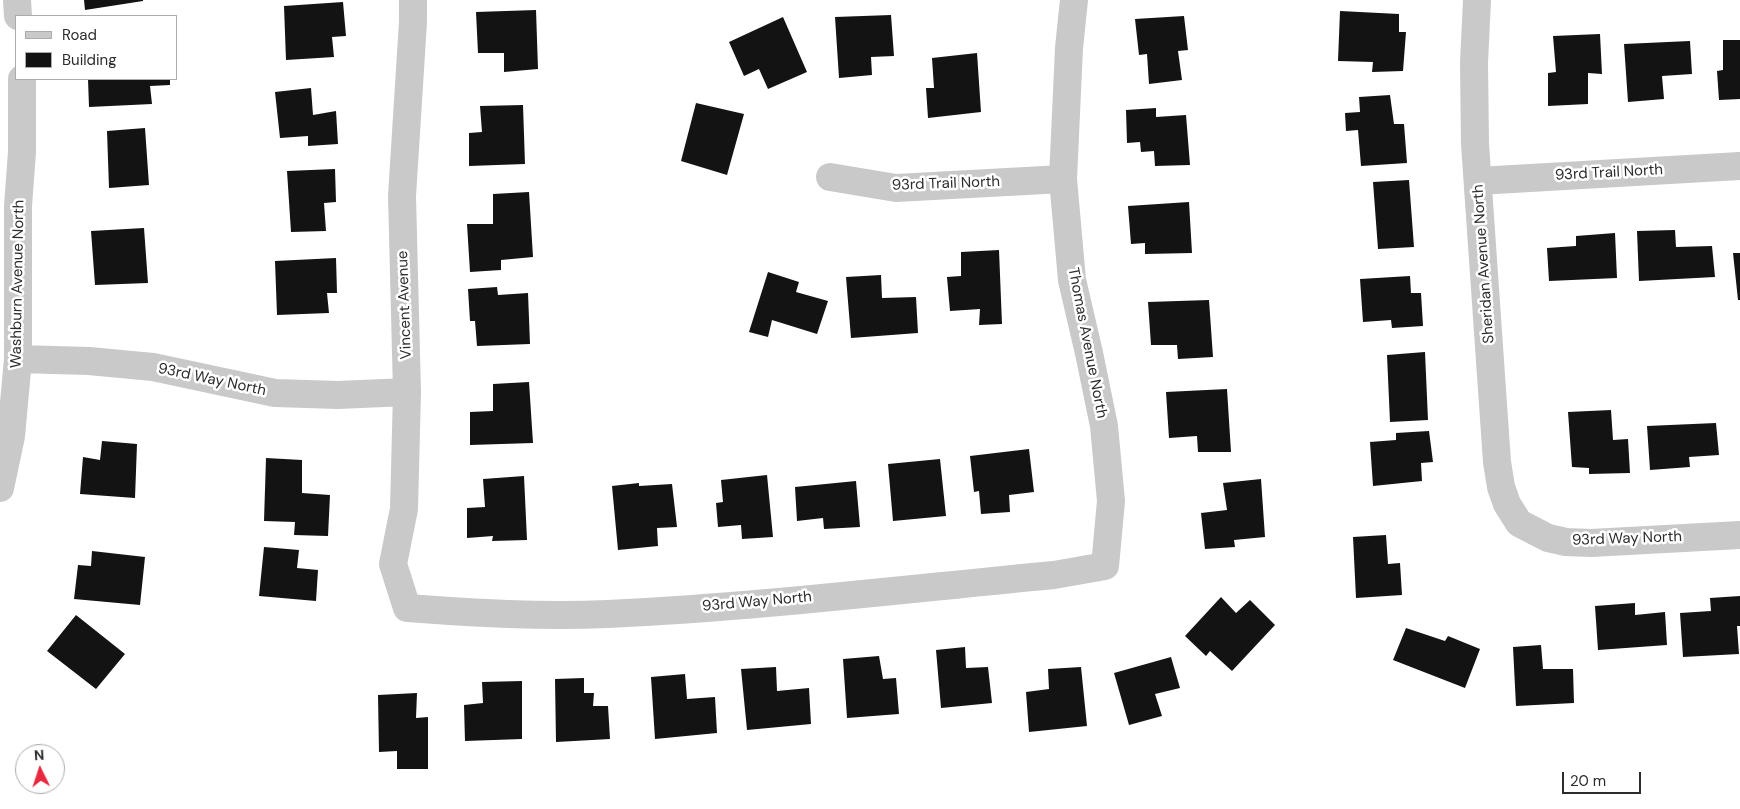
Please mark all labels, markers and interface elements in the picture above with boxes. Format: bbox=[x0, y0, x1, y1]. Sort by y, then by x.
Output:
legend bbox=[15, 15, 178, 80]
text: Road bbox=[62, 25, 97, 45]
text: Building bbox=[62, 50, 117, 70]
street label: 93rd Trail North bbox=[1554, 161, 1664, 185]
street label: 93rd Trail North bbox=[892, 173, 1000, 195]
street label: Sheridan Avenue North bbox=[1469, 184, 1499, 344]
street label: Washburn Avenue North bbox=[8, 200, 28, 368]
street label: Vincent Avenue bbox=[394, 250, 416, 360]
street label: Thomas Avenue North bbox=[1064, 266, 1110, 420]
street label: 93rd Way North bbox=[156, 360, 268, 400]
street label: 93rd Way North bbox=[1572, 528, 1682, 550]
street label: 93rd Way North bbox=[701, 588, 813, 616]
north arrow bbox=[15, 744, 65, 794]
text: N bbox=[33, 746, 45, 764]
scale bar bbox=[1565, 762, 1644, 794]
text: 20 m bbox=[1570, 771, 1606, 791]

